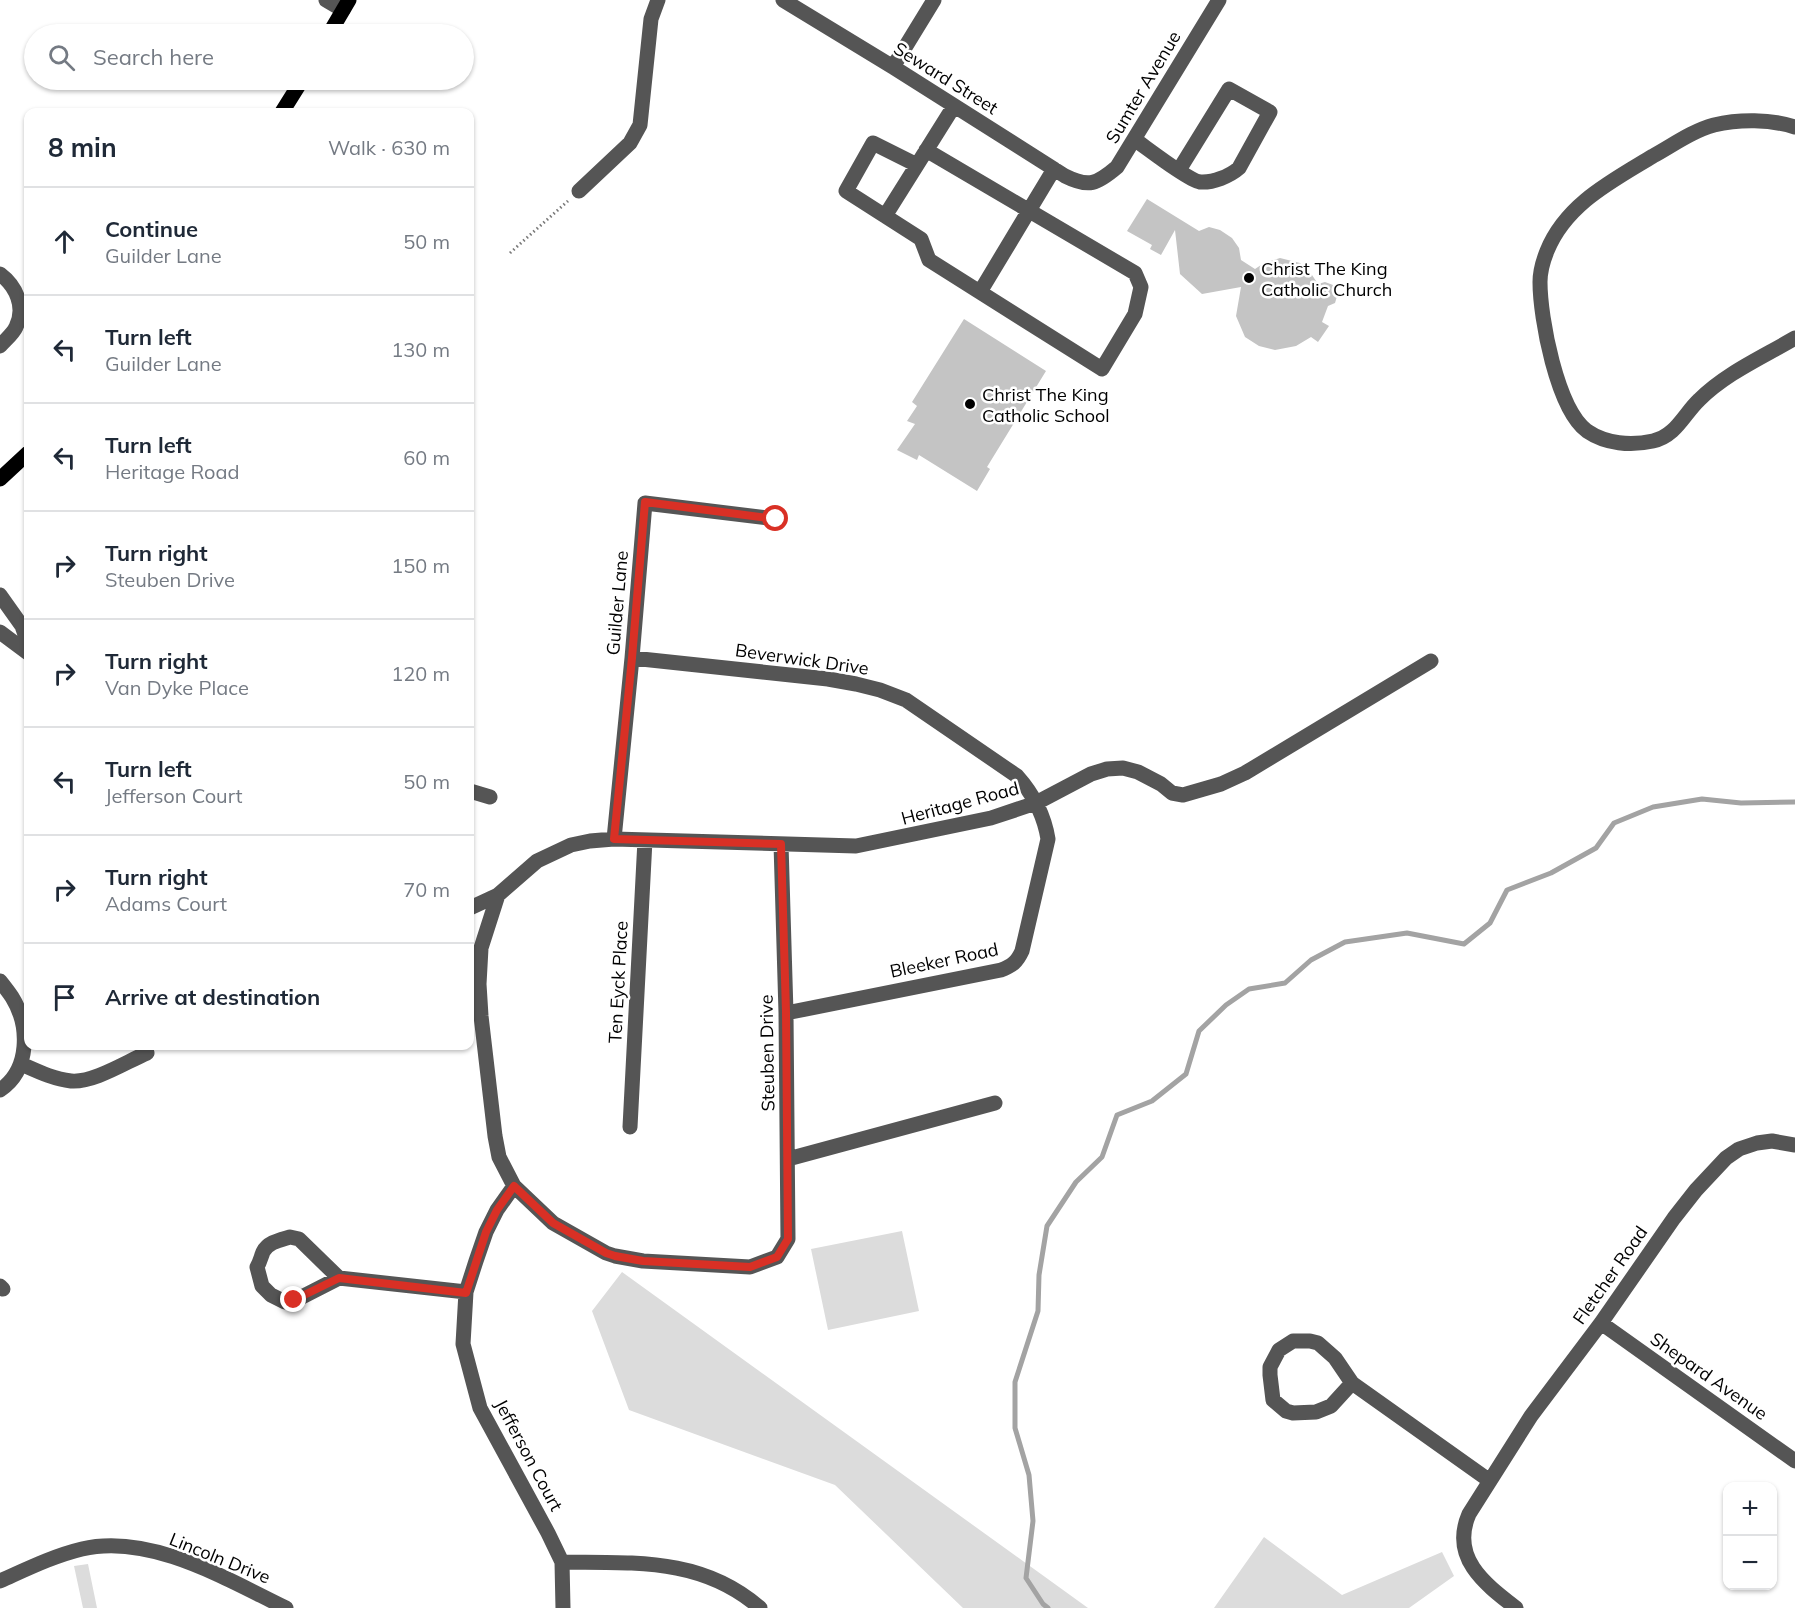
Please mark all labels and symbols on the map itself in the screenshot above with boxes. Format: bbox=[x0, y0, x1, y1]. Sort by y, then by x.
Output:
street label: Sumter Avenue bbox=[1100, 26, 1186, 148]
street label: Seward Street bbox=[890, 37, 1002, 119]
place label: Christ The King Catholic Church bbox=[1261, 257, 1392, 301]
marker: Christ The King Catholic Church bbox=[1242, 271, 1256, 285]
place label: Christ The King Catholic School bbox=[982, 383, 1110, 427]
marker: Christ The King Catholic School bbox=[963, 397, 977, 411]
route start bbox=[762, 505, 788, 531]
street label: Guilder Lane bbox=[601, 550, 633, 656]
street label: Beverwick Drive bbox=[734, 638, 870, 680]
street label: Heritage Road bbox=[899, 776, 1021, 830]
street label: Ten Eyck Place bbox=[603, 920, 633, 1044]
street label: Bleeker Road bbox=[888, 937, 1000, 983]
street label: Steuben Drive bbox=[754, 994, 780, 1112]
street label: Fletcher Road bbox=[1568, 1221, 1652, 1329]
route end bbox=[280, 1286, 306, 1312]
street label: Shepard Avenue bbox=[1646, 1327, 1772, 1425]
street label: Jefferson Court bbox=[490, 1395, 568, 1515]
street label: Lincoln Drive bbox=[166, 1527, 274, 1589]

